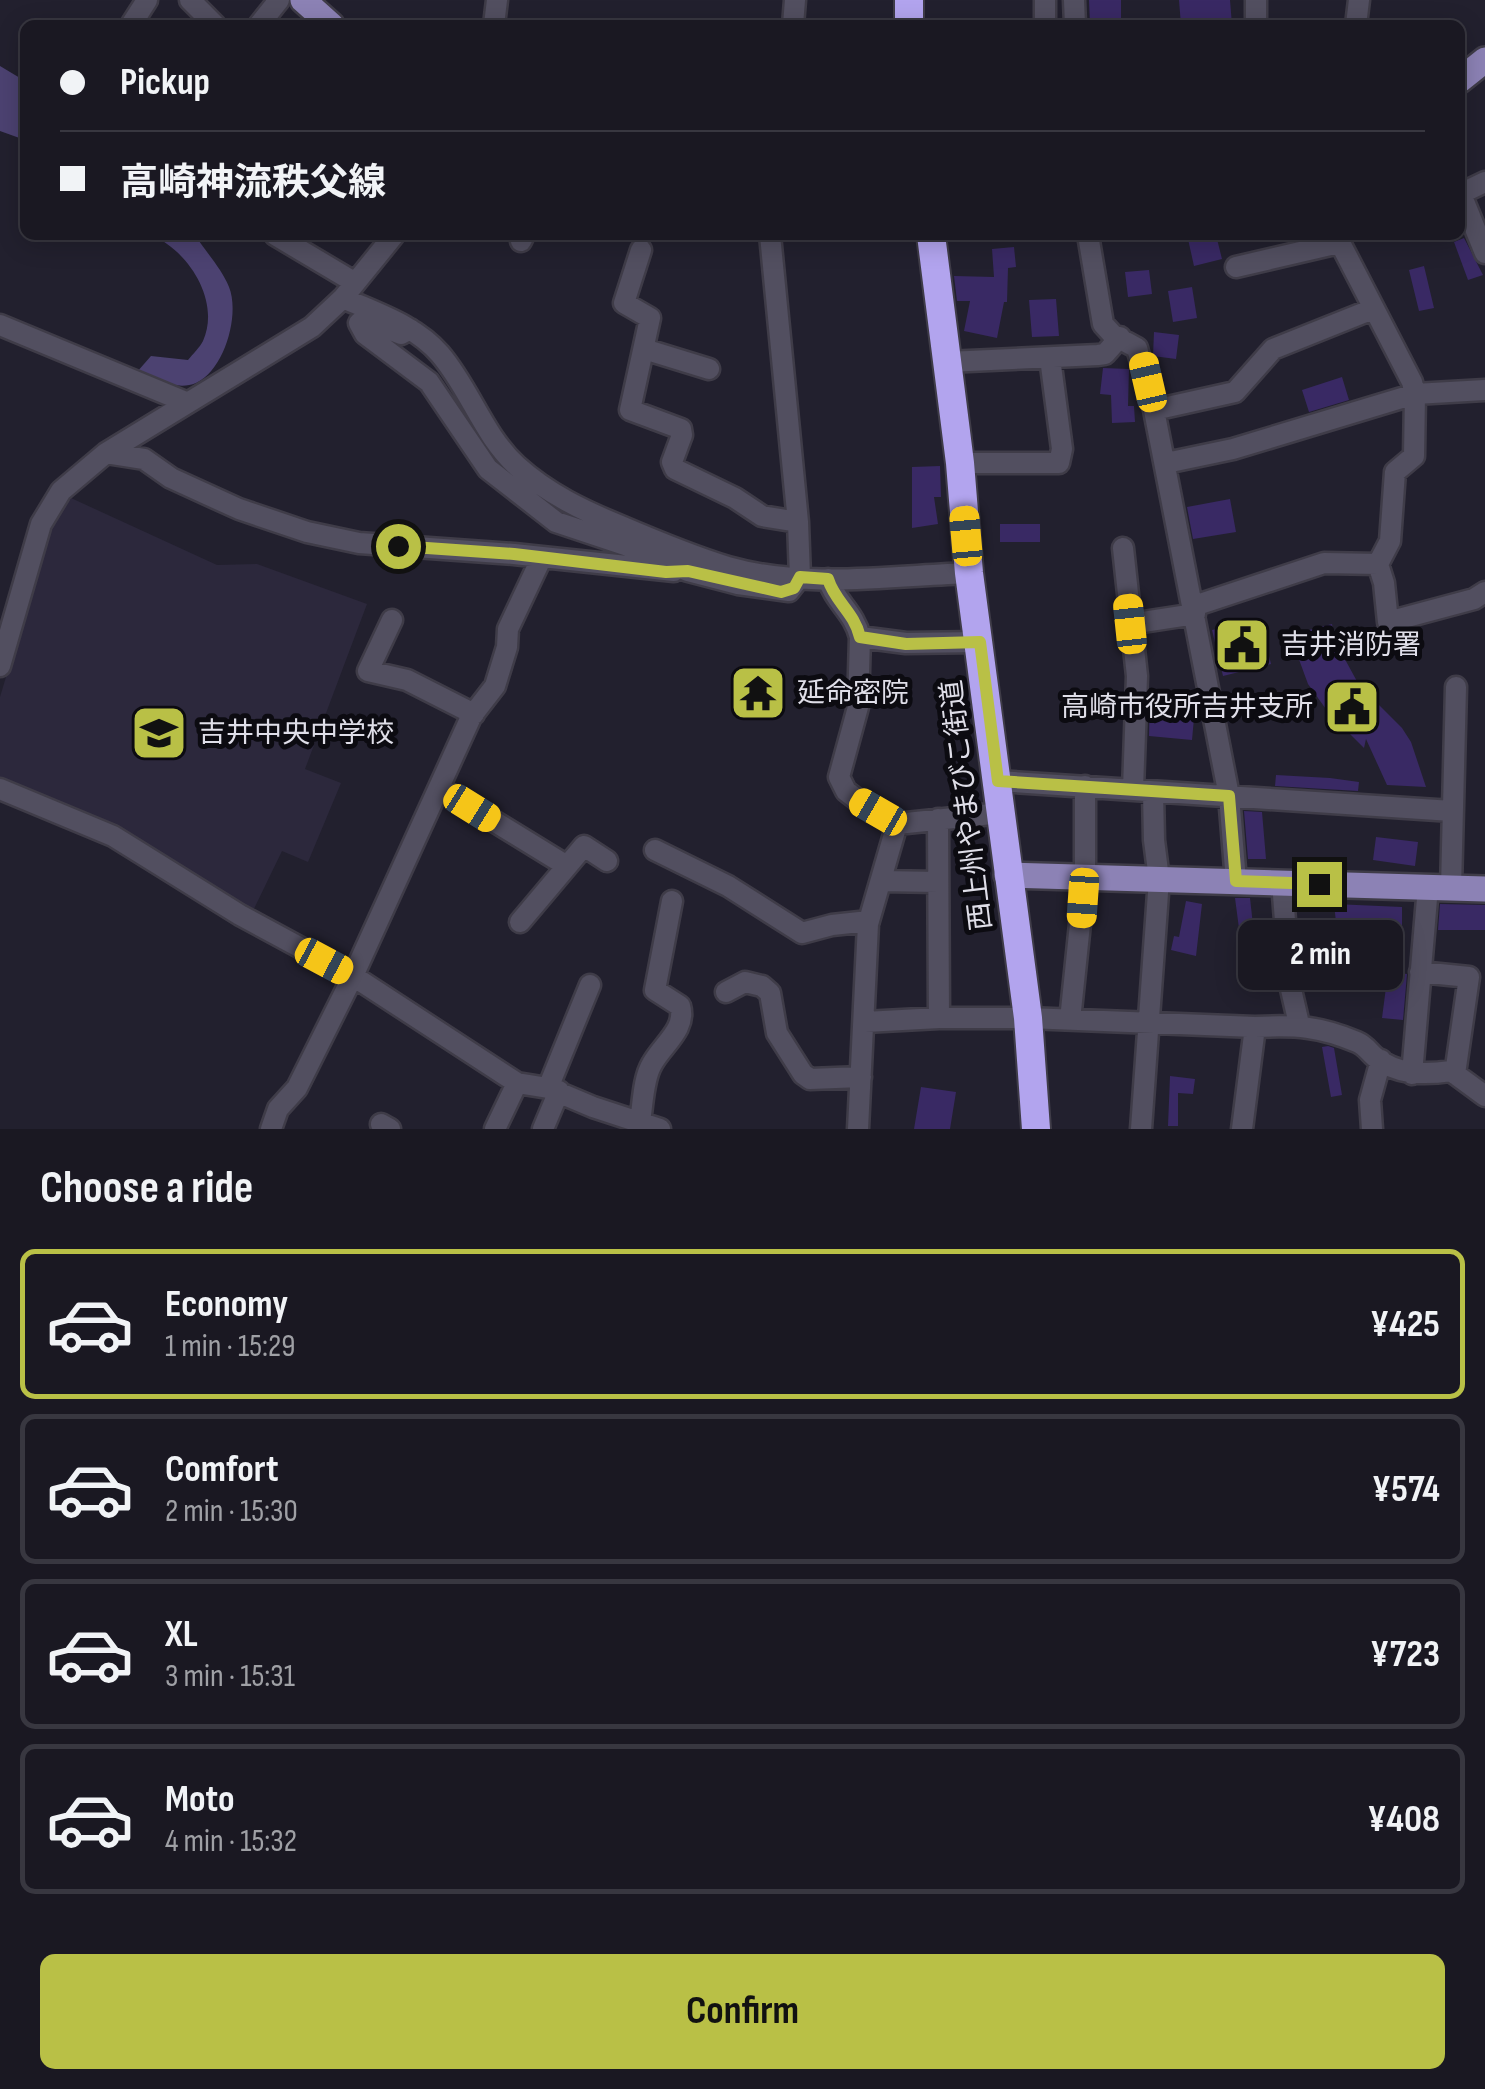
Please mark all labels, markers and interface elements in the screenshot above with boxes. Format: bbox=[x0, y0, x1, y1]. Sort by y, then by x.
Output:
text: Pickup bbox=[120, 60, 210, 105]
text: 高崎神流秩父線 bbox=[120, 161, 386, 206]
car bbox=[1127, 349, 1169, 415]
car bbox=[948, 505, 984, 567]
route start bbox=[376, 524, 421, 569]
car bbox=[1112, 593, 1148, 655]
public building icon: 吉井消防署 bbox=[1212, 615, 1272, 675]
place label: 吉井消防署 bbox=[1281, 629, 1421, 662]
temple icon: 延命密院 bbox=[728, 663, 788, 723]
place label: 延命密院 bbox=[797, 677, 909, 710]
public building icon: 高崎市役所吉井支所 bbox=[1322, 677, 1382, 737]
street label: 西上州やまびこ街道 bbox=[935, 678, 999, 932]
place label: 高崎市役所吉井支所 bbox=[1061, 691, 1313, 724]
school or university icon: 吉井中央中学校 bbox=[129, 703, 189, 763]
place label: 吉井中央中学校 bbox=[198, 717, 394, 750]
car bbox=[439, 779, 505, 837]
car bbox=[845, 784, 911, 840]
route end bbox=[1297, 862, 1342, 907]
car bbox=[1066, 867, 1100, 929]
callout: 2 min bbox=[1236, 919, 1402, 989]
car bbox=[290, 934, 358, 988]
text: 2 min bbox=[1290, 935, 1351, 974]
text: Choose a ride bbox=[40, 1161, 253, 1216]
icon: car bbox=[45, 1279, 135, 1369]
text: Economy bbox=[165, 1282, 288, 1327]
text: ¥425 bbox=[1370, 1302, 1440, 1347]
text: 1 min · 15:29 bbox=[165, 1327, 295, 1366]
icon: car bbox=[45, 1444, 135, 1534]
text: Comfort bbox=[165, 1447, 279, 1492]
text: ¥574 bbox=[1372, 1467, 1440, 1512]
text: 2 min · 15:30 bbox=[165, 1492, 298, 1531]
icon: car bbox=[45, 1609, 135, 1699]
text: XL bbox=[165, 1612, 198, 1657]
text: ¥723 bbox=[1370, 1632, 1440, 1677]
text: 3 min · 15:31 bbox=[165, 1657, 295, 1696]
icon: car bbox=[45, 1774, 135, 1864]
text: Moto bbox=[165, 1777, 235, 1822]
text: ¥408 bbox=[1367, 1797, 1440, 1842]
text: 4 min · 15:32 bbox=[165, 1822, 297, 1861]
button: Confirm bbox=[40, 1954, 1445, 2069]

